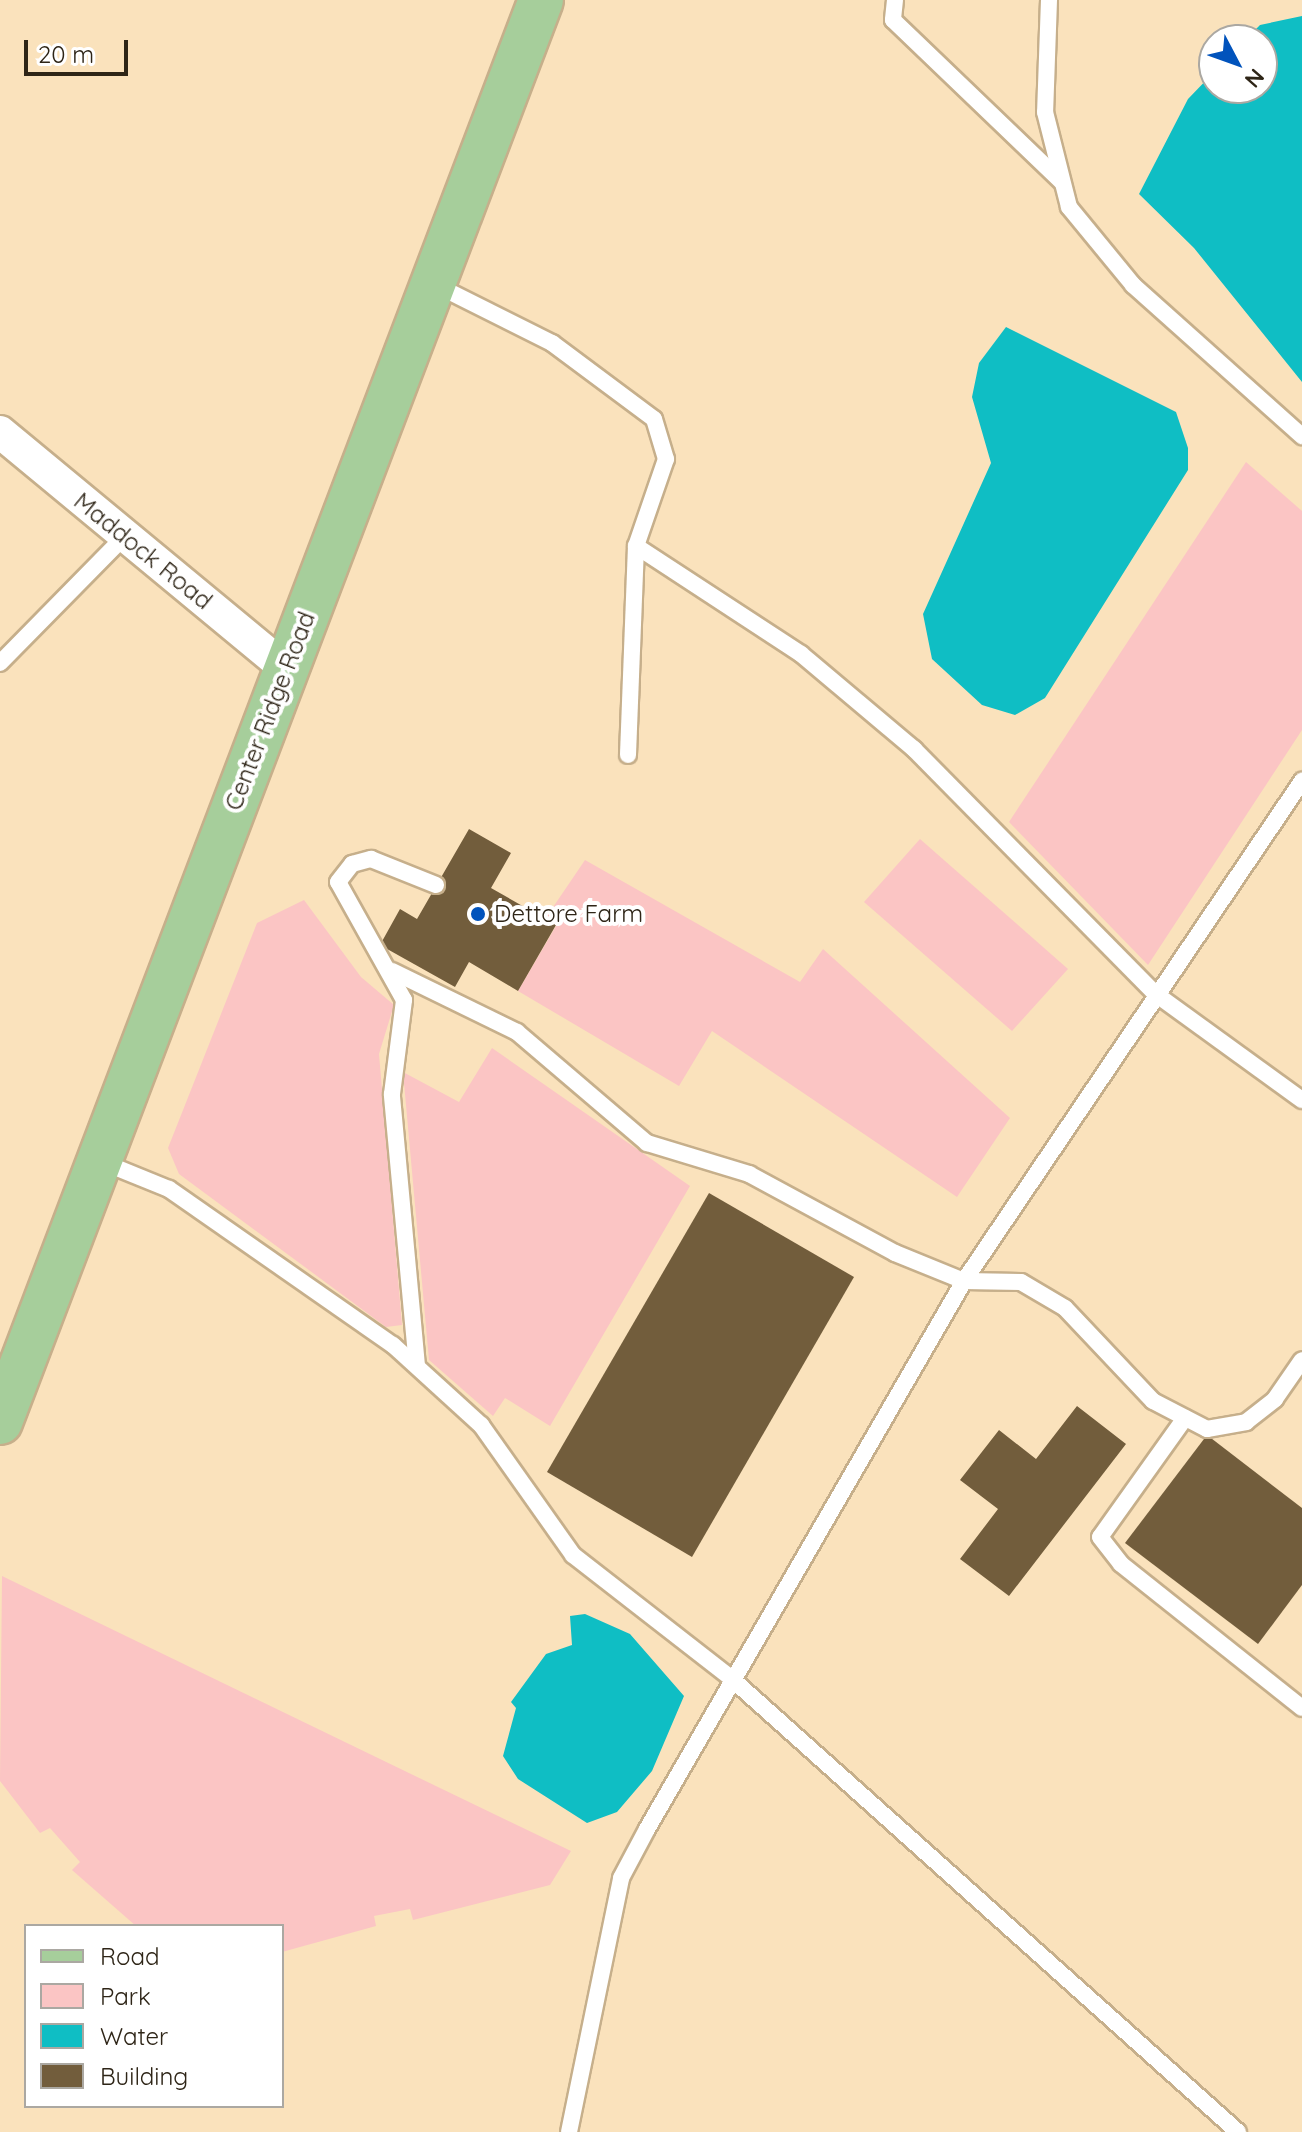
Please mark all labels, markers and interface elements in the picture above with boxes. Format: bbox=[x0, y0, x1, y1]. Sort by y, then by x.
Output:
scale bar bbox=[28, 24, 132, 74]
north arrow bbox=[1198, 24, 1278, 104]
text: 20 m bbox=[38, 39, 94, 69]
text: N bbox=[1239, 63, 1270, 94]
street label: Maddock Road bbox=[68, 487, 218, 615]
street label: Center Ridge Road bbox=[219, 608, 321, 814]
place label: Dettore Farm bbox=[494, 900, 643, 928]
marker: Dettore Farm bbox=[469, 905, 487, 923]
legend bbox=[24, 1924, 284, 2108]
text: Road bbox=[100, 1941, 160, 1971]
text: Park bbox=[100, 1981, 151, 2011]
text: Water bbox=[100, 2021, 168, 2051]
text: Building bbox=[100, 2061, 188, 2091]

